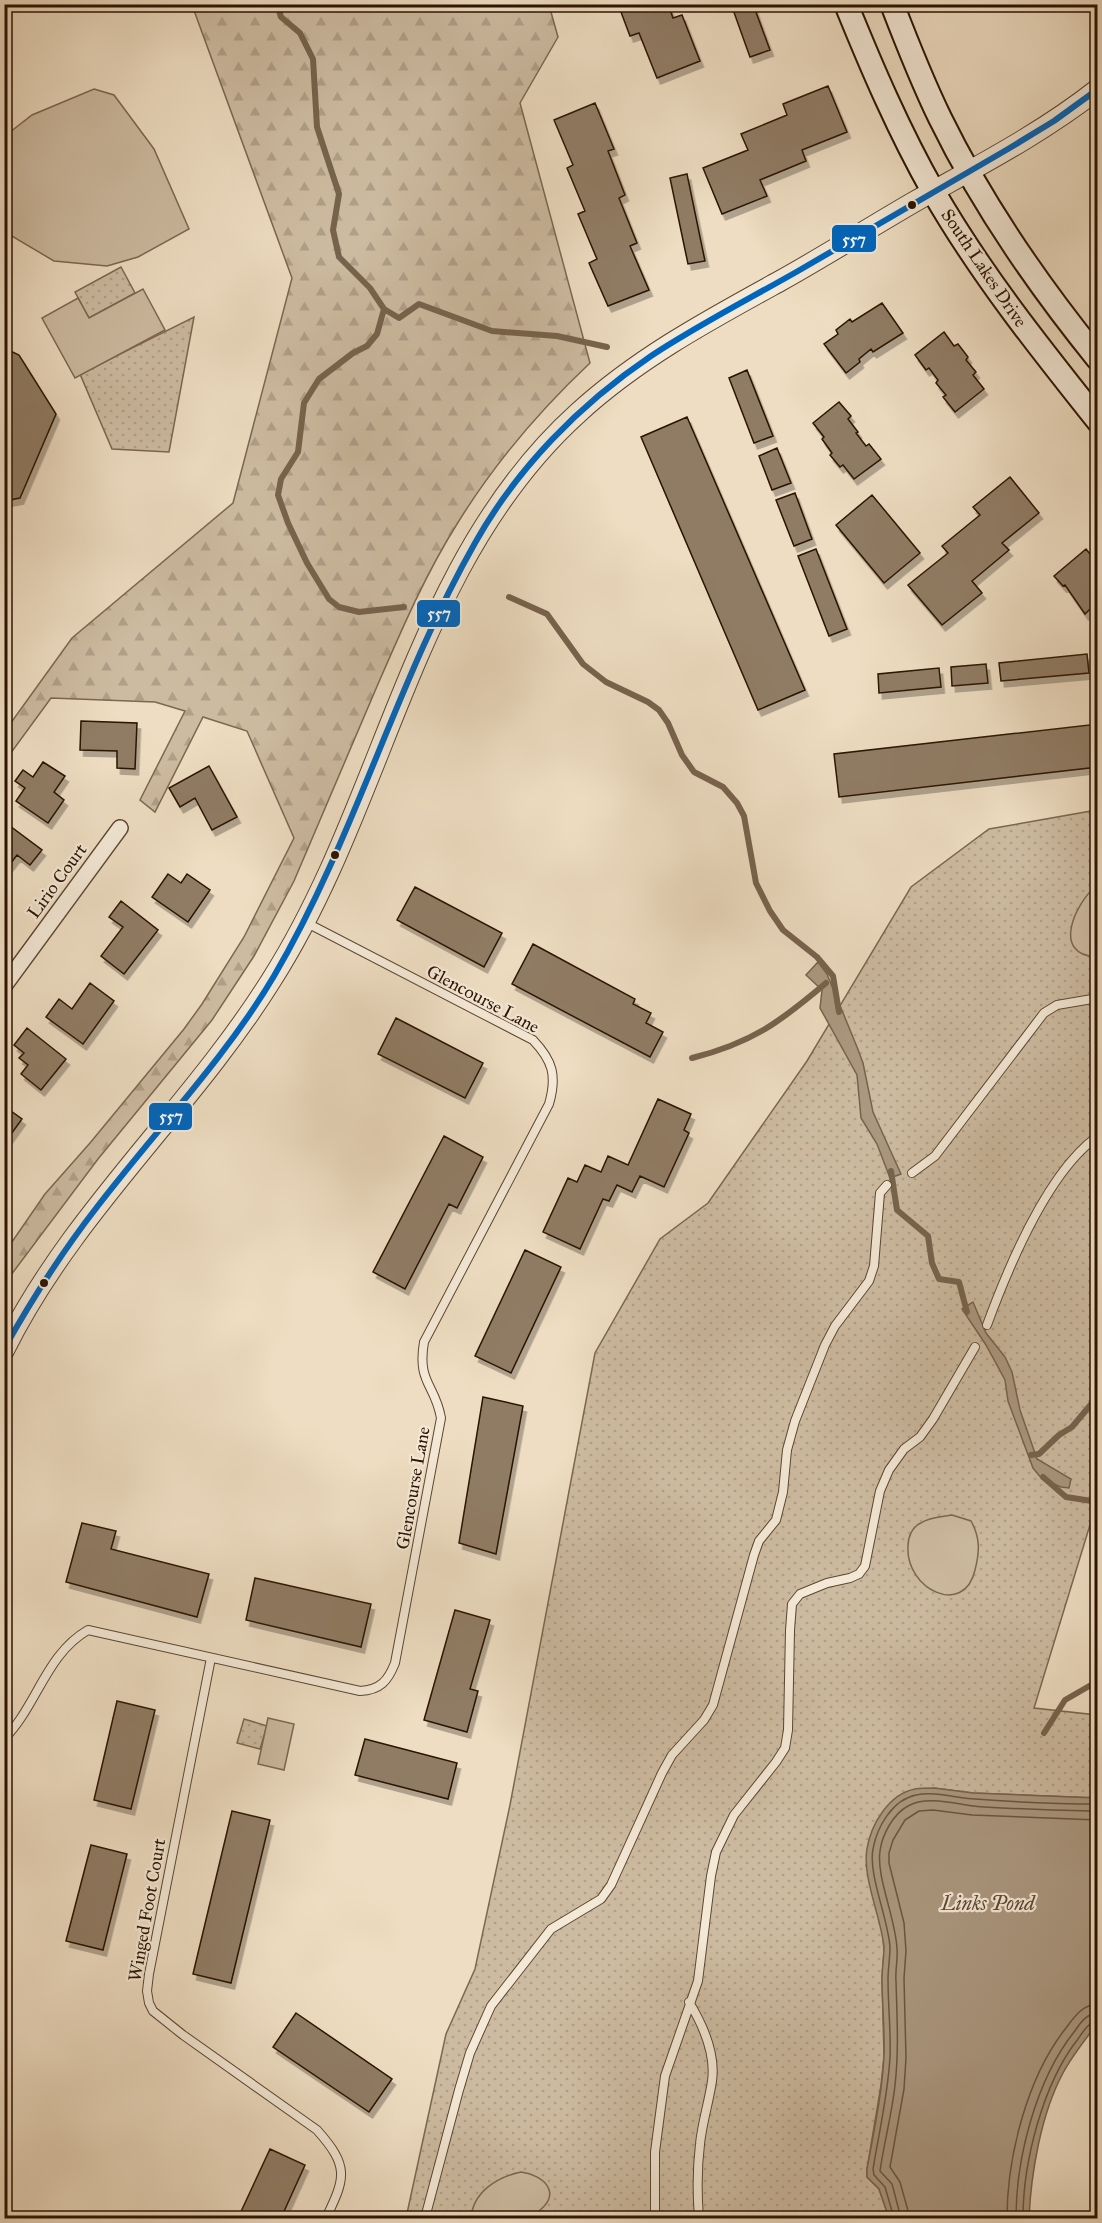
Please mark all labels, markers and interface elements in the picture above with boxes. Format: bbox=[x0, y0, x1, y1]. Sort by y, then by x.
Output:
unlabelled marker bbox=[906, 199, 918, 211]
street label: South Lakes Drive bbox=[936, 205, 1032, 331]
line badge: 557 bbox=[831, 224, 877, 253]
text: 557 bbox=[842, 230, 866, 249]
line badge: 557 bbox=[416, 599, 461, 628]
text: 557 bbox=[427, 604, 451, 623]
street label: Lirio Court bbox=[22, 839, 92, 923]
unlabelled marker bbox=[329, 849, 341, 861]
street label: Glencourse Lane bbox=[423, 960, 543, 1038]
line badge: 557 bbox=[148, 1102, 193, 1131]
text: 557 bbox=[159, 1107, 183, 1126]
unlabelled marker bbox=[38, 1277, 50, 1289]
street label: Glencourse Lane bbox=[391, 1425, 435, 1551]
street label: Winged Foot Court bbox=[124, 1836, 171, 1983]
water label: Links Pond bbox=[940, 1891, 1036, 1915]

